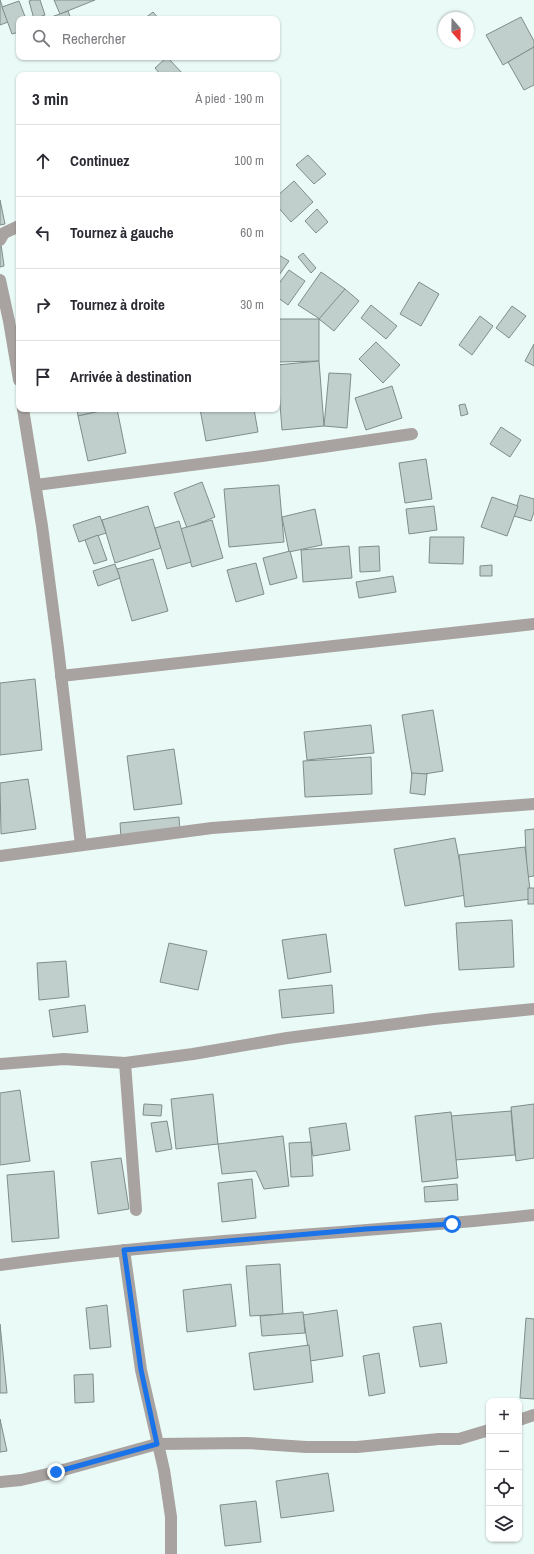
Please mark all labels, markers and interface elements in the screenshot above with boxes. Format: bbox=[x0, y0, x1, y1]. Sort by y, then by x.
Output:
north arrow bbox=[438, 12, 474, 48]
search box bbox=[16, 16, 280, 60]
icon: search bbox=[30, 27, 52, 49]
text: Rechercher bbox=[62, 28, 126, 49]
text: 3 min bbox=[32, 87, 68, 110]
text: À pied · 190 m bbox=[195, 90, 264, 107]
icon: ahead bbox=[32, 150, 54, 172]
text: Continuez bbox=[70, 150, 129, 171]
text: 100 m bbox=[234, 152, 264, 169]
icon: left bbox=[32, 222, 54, 244]
text: Tournez à gauche bbox=[70, 222, 174, 243]
text: 60 m bbox=[240, 224, 264, 241]
icon: right bbox=[32, 294, 54, 316]
text: Tournez à droite bbox=[70, 294, 165, 315]
text: 30 m bbox=[240, 296, 264, 313]
icon: arrive bbox=[32, 366, 54, 388]
text: Arrivée à destination bbox=[70, 366, 192, 387]
route start bbox=[443, 1215, 461, 1233]
map controls bbox=[486, 1398, 522, 1542]
button: + bbox=[486, 1398, 522, 1434]
button: − bbox=[486, 1434, 522, 1470]
route end bbox=[47, 1463, 65, 1481]
button: locate bbox=[486, 1470, 522, 1506]
button: layers bbox=[486, 1506, 522, 1542]

